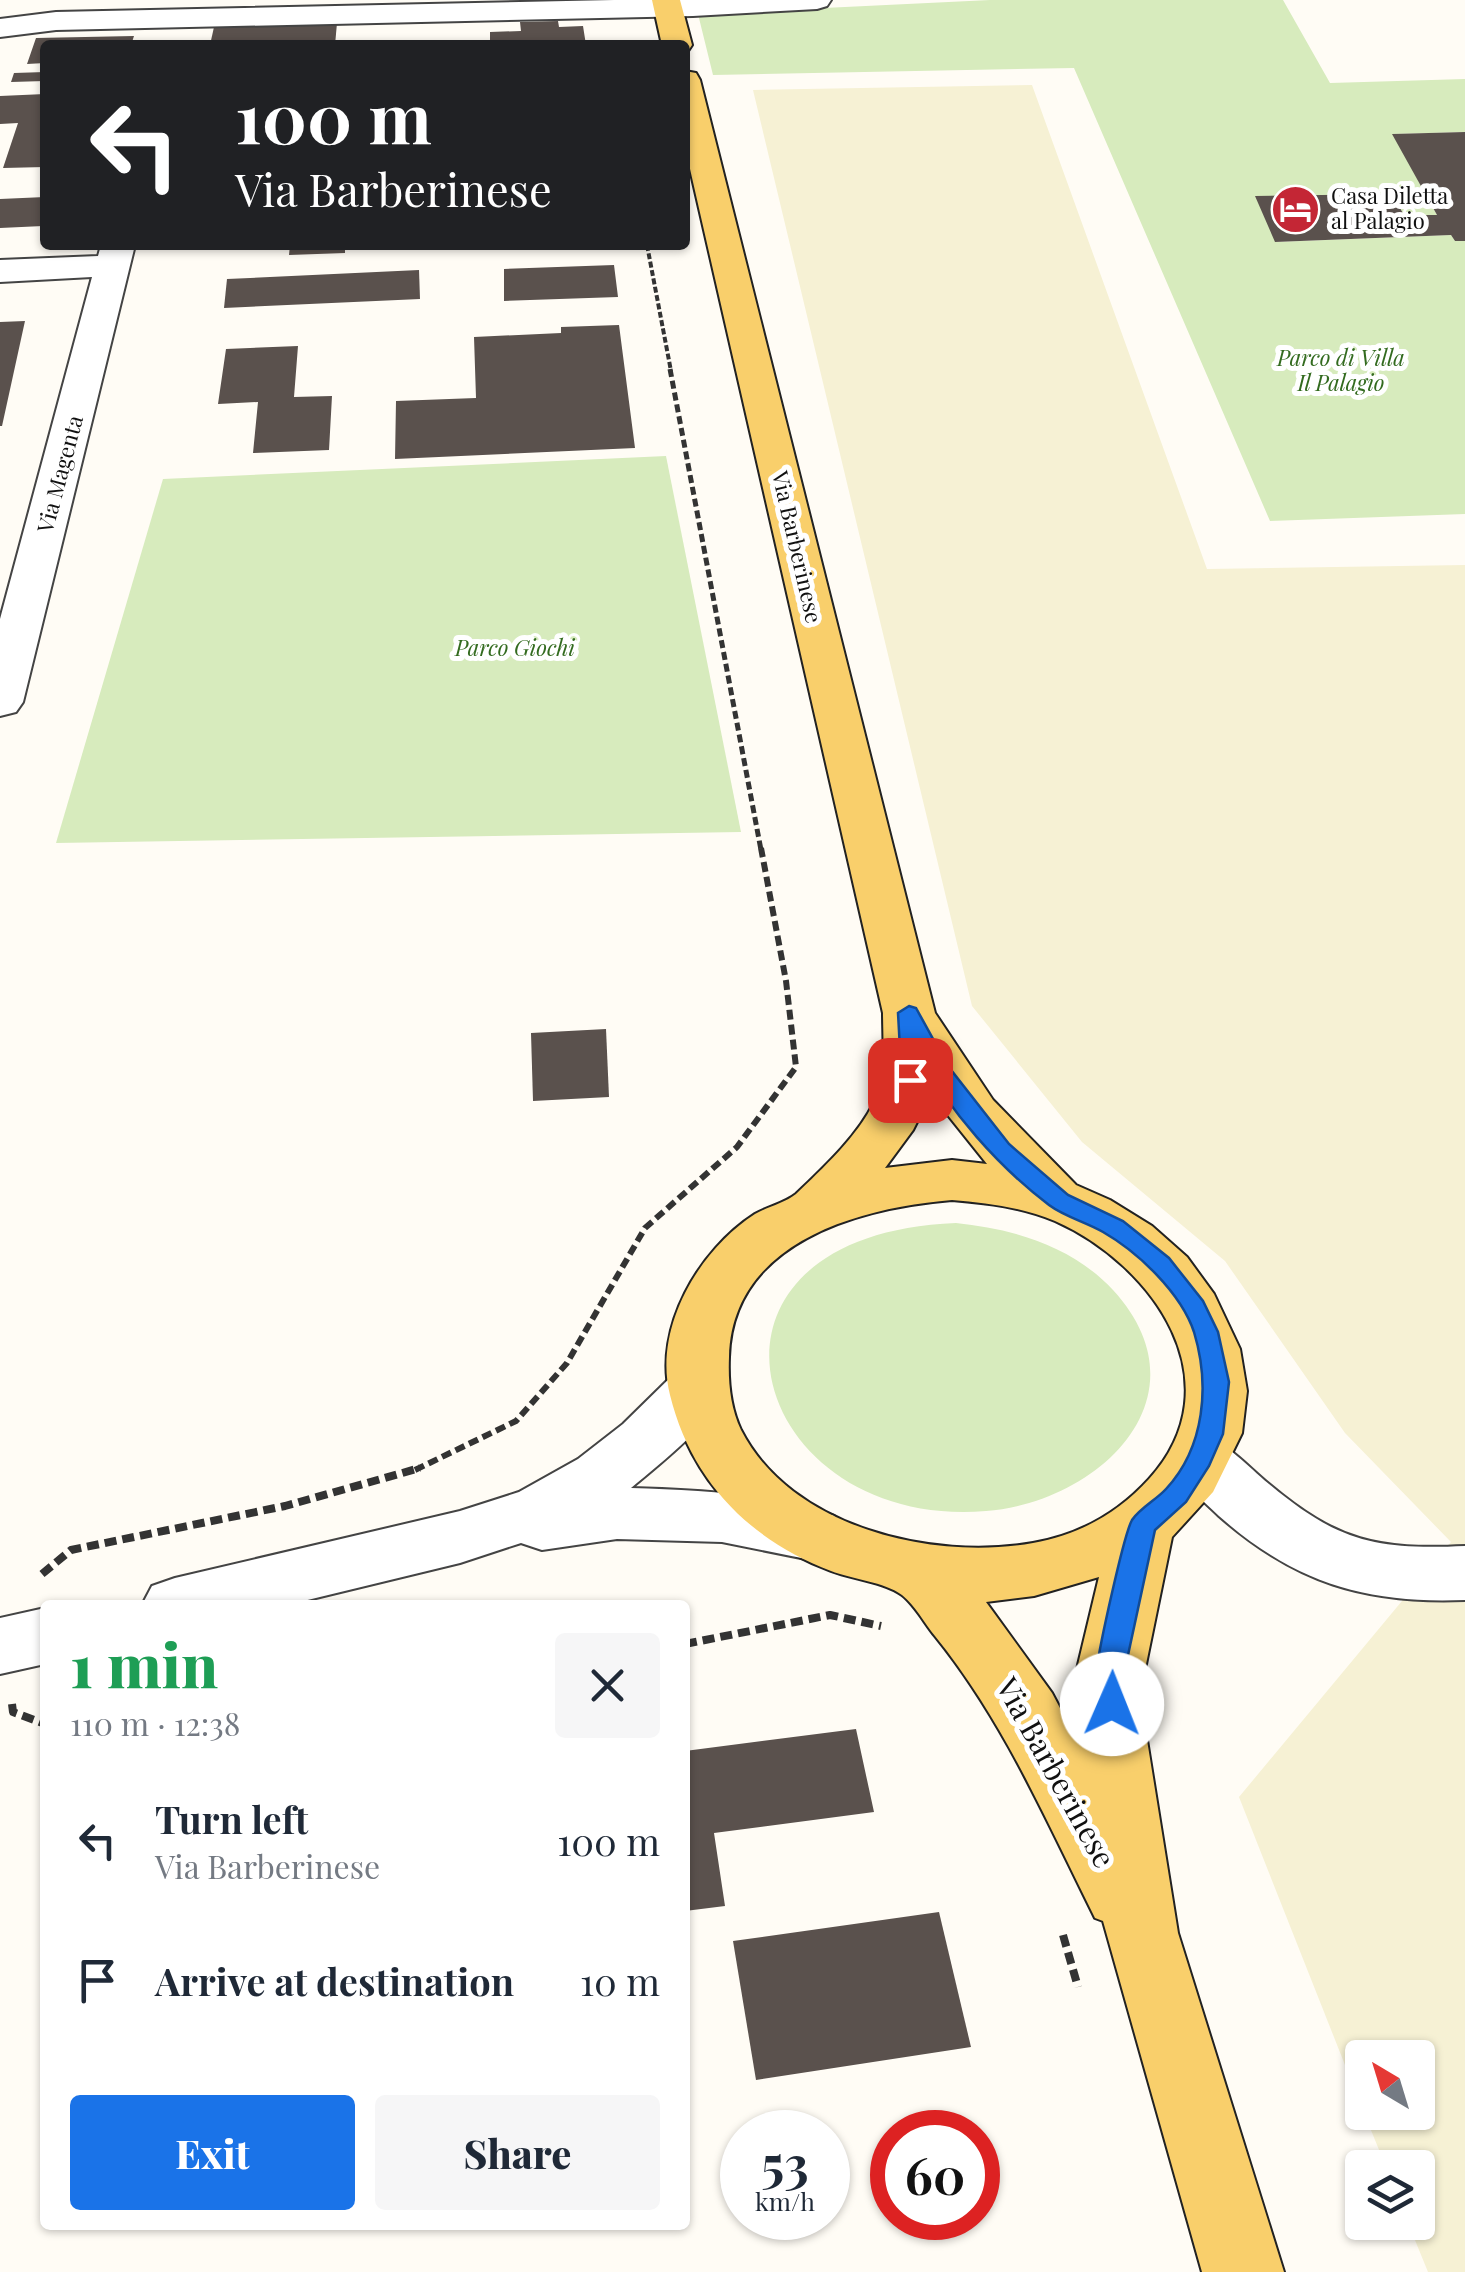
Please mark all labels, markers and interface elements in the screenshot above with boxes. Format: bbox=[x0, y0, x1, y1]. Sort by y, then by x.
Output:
text: 100 m bbox=[235, 68, 432, 162]
icon: left bbox=[70, 80, 200, 210]
text: Via Barberinese bbox=[235, 158, 552, 218]
place label: Casa Diletta al Palagio bbox=[1331, 180, 1448, 235]
hotel icon: Casa Diletta al Palagio bbox=[1270, 183, 1322, 235]
park label: Parco di Villa Il Palagio bbox=[1276, 342, 1405, 397]
street label: Via Magenta bbox=[29, 412, 89, 537]
street label: Via Barberinese bbox=[766, 467, 830, 626]
park label: Parco Giochi bbox=[454, 632, 575, 662]
pin bbox=[868, 1038, 953, 1123]
icon: arrive bbox=[883, 1053, 938, 1108]
text: 1 min bbox=[70, 1623, 218, 1703]
button: close bbox=[555, 1633, 660, 1738]
position arrow bbox=[1060, 1652, 1164, 1756]
street label: Via Barberinese bbox=[988, 1669, 1125, 1874]
text: 110 m · 12:38 bbox=[70, 1701, 240, 1744]
text: Turn left bbox=[155, 1793, 308, 1844]
icon: left bbox=[70, 1813, 125, 1868]
text: 100 m bbox=[557, 1815, 660, 1866]
text: Via Barberinese bbox=[155, 1844, 380, 1887]
icon: arrive bbox=[70, 1953, 125, 2008]
text: Arrive at destination bbox=[155, 1955, 514, 2006]
text: 10 m bbox=[580, 1955, 660, 2006]
north arrow bbox=[1345, 2040, 1435, 2130]
map controls bbox=[1345, 2040, 1435, 2240]
button: Exit bbox=[70, 2095, 355, 2210]
button: Share bbox=[375, 2095, 660, 2210]
speed limit sign: 60 bbox=[870, 2110, 1000, 2240]
text: 53 bbox=[761, 2129, 809, 2196]
button: layers bbox=[1345, 2150, 1435, 2240]
text: km/h bbox=[755, 2184, 815, 2217]

